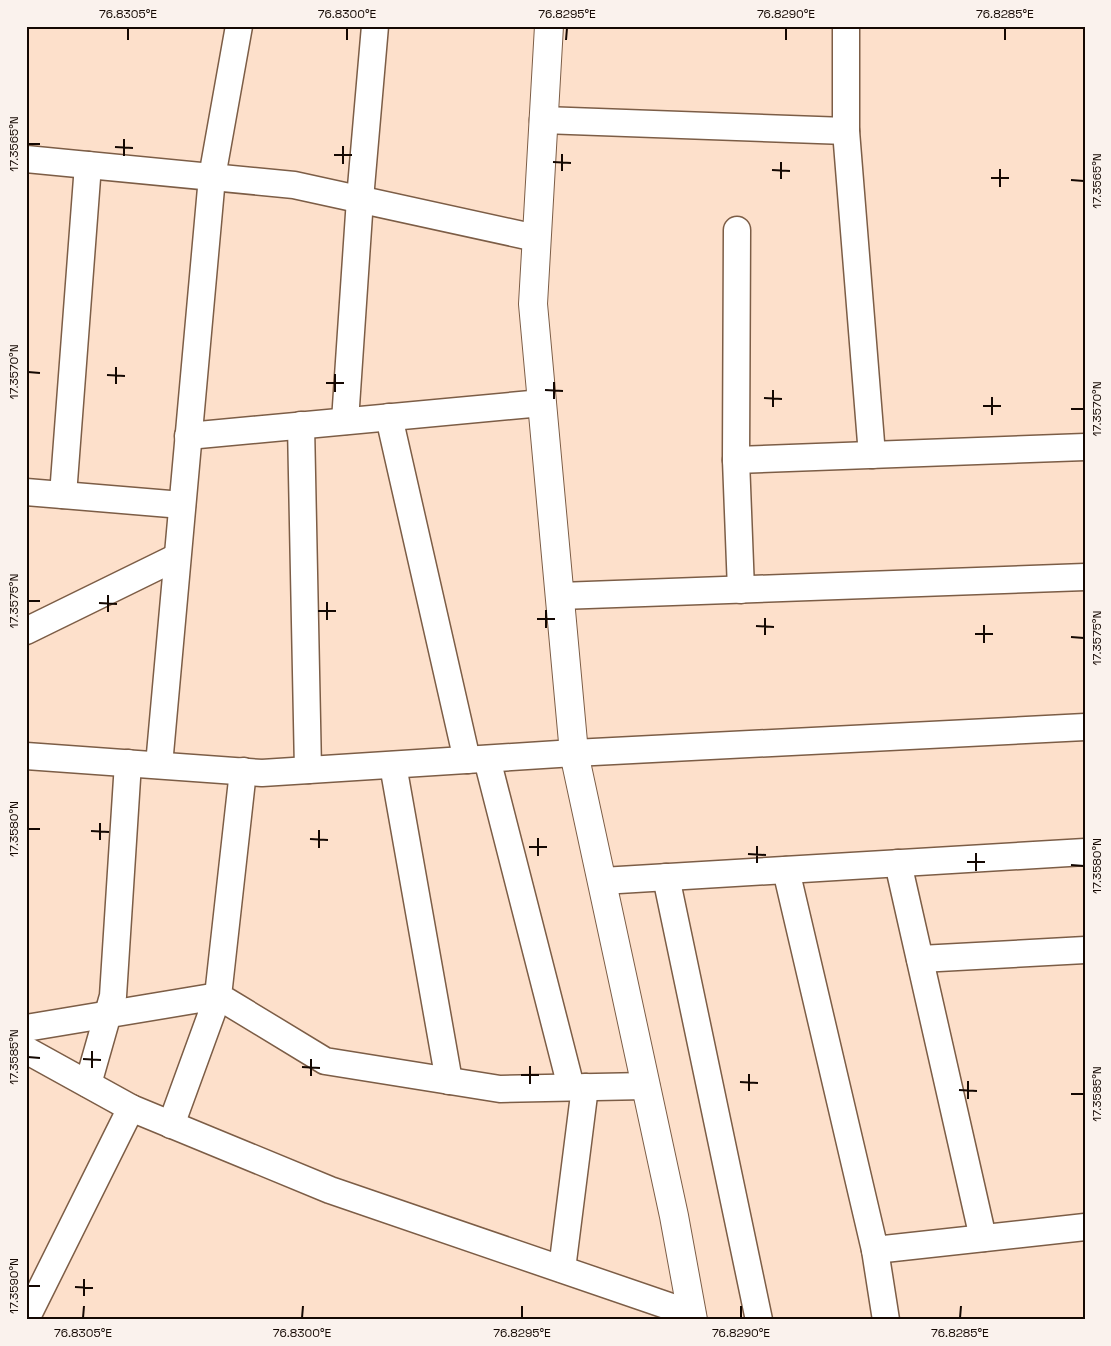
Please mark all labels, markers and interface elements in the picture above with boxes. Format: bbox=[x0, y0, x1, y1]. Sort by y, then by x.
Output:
text: 76.8305°E bbox=[99, 6, 157, 22]
text: 76.8300°E bbox=[318, 6, 376, 22]
text: 76.8295°E bbox=[538, 6, 596, 22]
text: 76.8290°E bbox=[757, 6, 815, 22]
text: 76.8285°E bbox=[976, 6, 1034, 22]
text: 17.3565°N bbox=[6, 116, 22, 172]
text: 17.3565°N bbox=[1089, 153, 1105, 209]
text: 17.3570°N bbox=[6, 344, 22, 400]
text: 17.3570°N bbox=[1089, 381, 1105, 437]
text: 17.3575°N bbox=[6, 574, 22, 628]
text: 17.3575°N bbox=[1089, 611, 1105, 665]
text: 17.3580°N bbox=[6, 801, 22, 857]
text: 17.3580°N bbox=[1089, 838, 1105, 894]
text: 17.3585°N bbox=[6, 1029, 22, 1085]
text: 17.3585°N bbox=[1089, 1066, 1105, 1122]
text: 17.3590°N bbox=[6, 1258, 22, 1314]
text: 76.8305°E bbox=[54, 1325, 112, 1341]
text: 76.8300°E bbox=[273, 1325, 331, 1341]
text: 76.8295°E bbox=[493, 1325, 551, 1341]
text: 76.8290°E bbox=[712, 1325, 770, 1341]
text: 76.8285°E bbox=[931, 1325, 989, 1341]

